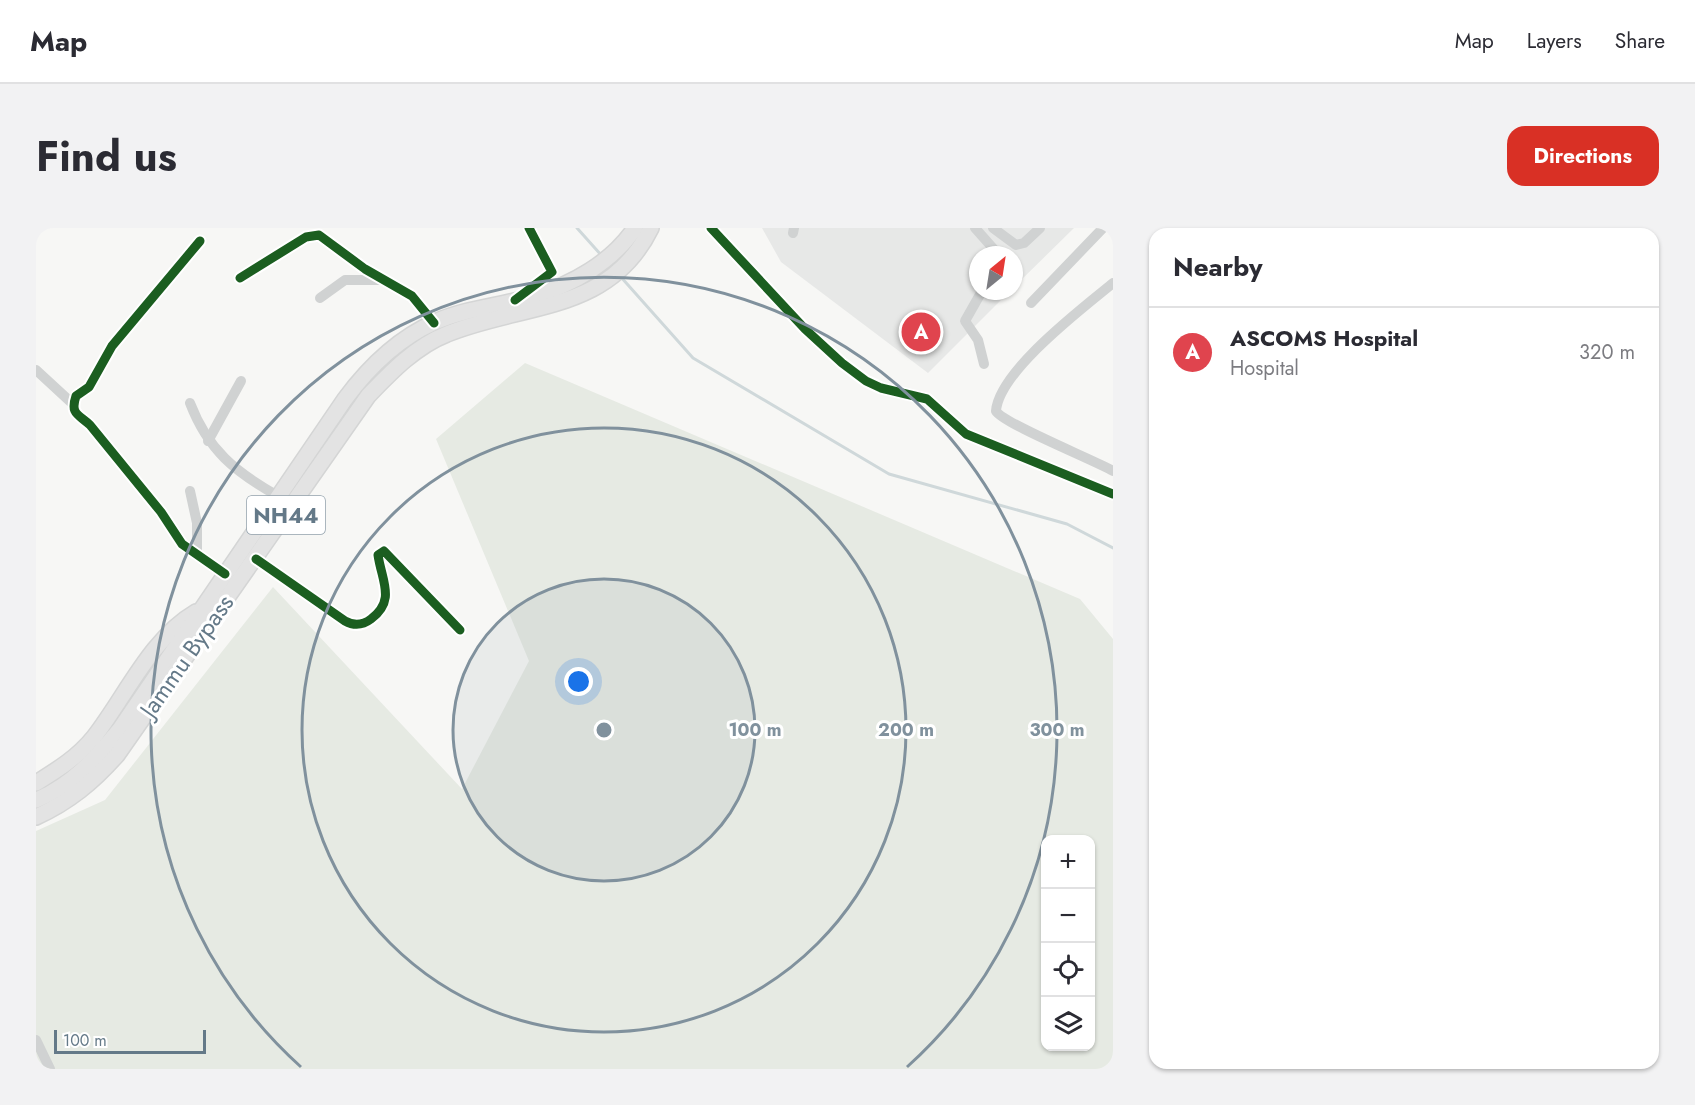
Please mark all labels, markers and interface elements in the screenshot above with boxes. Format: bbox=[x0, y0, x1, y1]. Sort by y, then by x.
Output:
text: Map bbox=[30, 21, 87, 62]
text: Map bbox=[1455, 26, 1494, 56]
text: Layers bbox=[1527, 26, 1582, 56]
text: Share bbox=[1615, 26, 1665, 56]
text: Find us bbox=[36, 126, 177, 187]
button: Directions bbox=[1507, 126, 1659, 186]
north arrow bbox=[969, 246, 1023, 300]
text: Nearby bbox=[1173, 248, 1262, 286]
pin: A bbox=[902, 310, 940, 354]
text: ASCOMS Hospital bbox=[1230, 322, 1418, 354]
text: A bbox=[1185, 338, 1200, 367]
text: 320 m bbox=[1579, 338, 1635, 367]
text: Hospital bbox=[1230, 354, 1299, 383]
road number: NH44 bbox=[247, 496, 325, 534]
street label: Jammu Bypass bbox=[130, 587, 242, 727]
your location bbox=[564, 667, 593, 696]
text: 100 m bbox=[728, 717, 782, 743]
text: 200 m bbox=[878, 717, 934, 743]
text: 300 m bbox=[1029, 717, 1085, 743]
centre of rings bbox=[594, 720, 614, 740]
map controls bbox=[1041, 835, 1095, 1051]
button: + bbox=[1041, 835, 1095, 889]
button: − bbox=[1041, 889, 1095, 943]
button: locate bbox=[1041, 943, 1095, 997]
button: layers bbox=[1041, 997, 1095, 1051]
scale bar bbox=[54, 1027, 206, 1054]
text: 100 m bbox=[63, 1029, 107, 1052]

